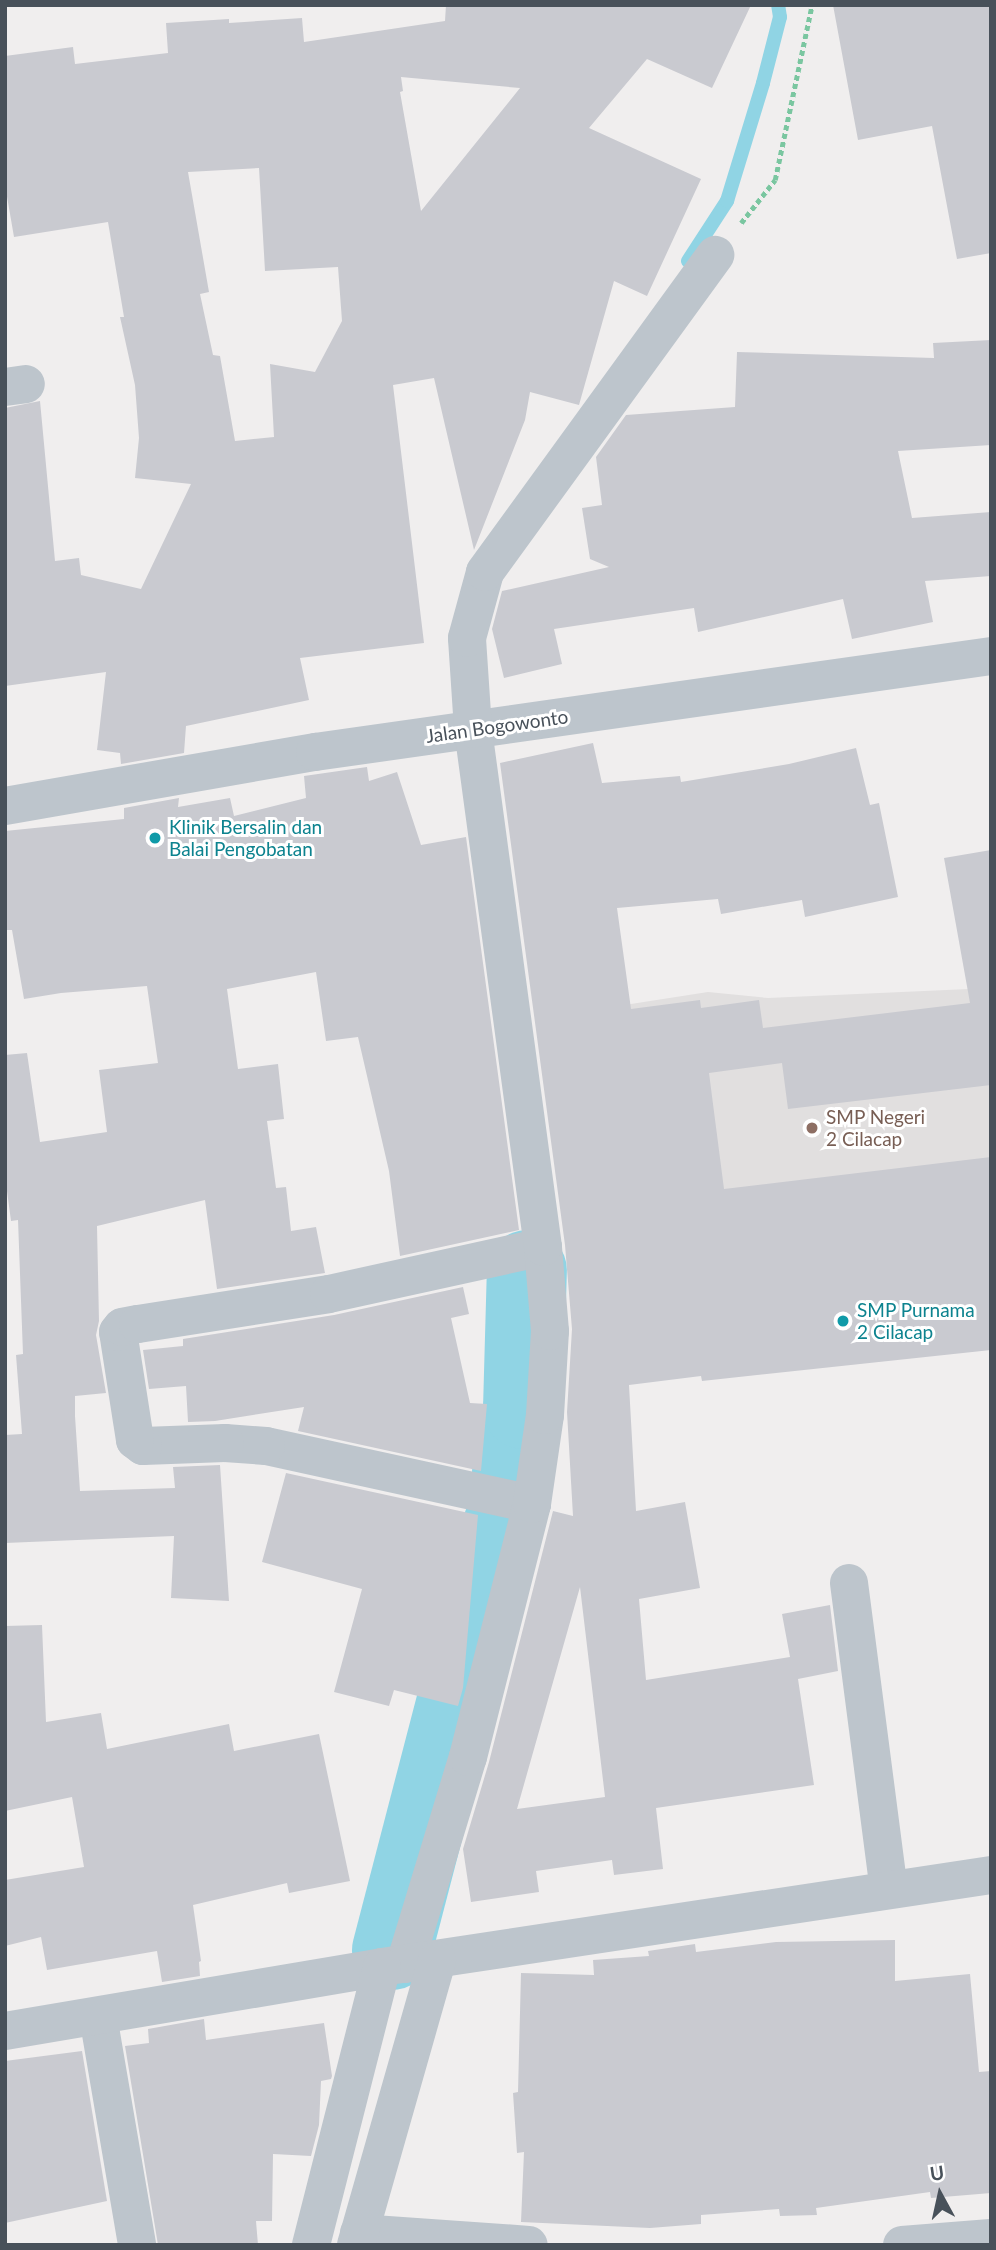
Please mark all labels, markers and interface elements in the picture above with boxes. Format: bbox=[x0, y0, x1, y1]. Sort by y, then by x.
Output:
street label: Jalan Bogowonto bbox=[424, 705, 570, 747]
place label: Klinik Bersalin dan Balai Pengobatan bbox=[169, 816, 322, 860]
marker: Klinik Bersalin dan Balai Pengobatan bbox=[147, 830, 163, 846]
place label: SMP Negeri 2 Cilacap bbox=[826, 1106, 926, 1150]
marker: SMP Negeri 2 Cilacap bbox=[804, 1120, 820, 1136]
place label: SMP Purnama 2 Cilacap bbox=[857, 1299, 975, 1343]
marker: SMP Purnama 2 Cilacap bbox=[835, 1313, 851, 1329]
north arrow bbox=[905, 2159, 975, 2229]
text: U bbox=[928, 2160, 946, 2185]

